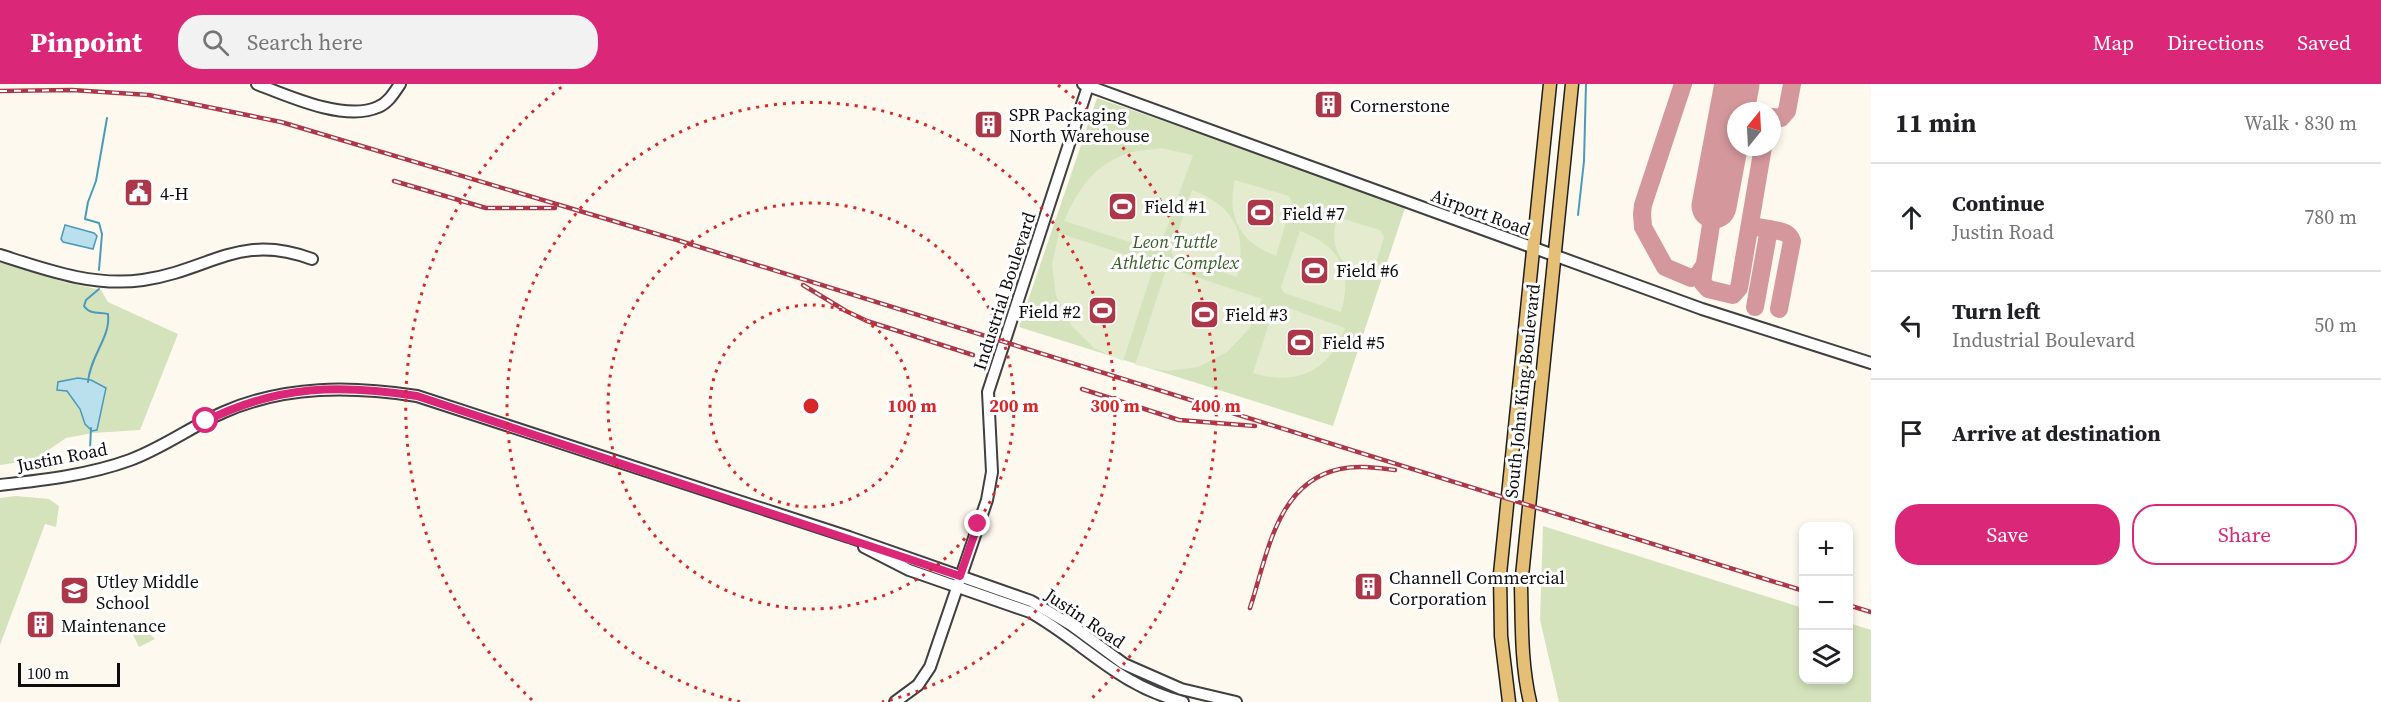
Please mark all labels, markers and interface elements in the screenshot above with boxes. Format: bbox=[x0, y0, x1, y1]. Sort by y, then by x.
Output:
search box bbox=[178, 15, 598, 69]
text: Pinpoint bbox=[30, 23, 142, 61]
icon: search bbox=[199, 26, 232, 59]
text: Search here bbox=[247, 27, 363, 57]
text: Map bbox=[2093, 28, 2134, 57]
text: Directions bbox=[2167, 28, 2264, 57]
text: Saved bbox=[2297, 28, 2351, 57]
building icon: Cornerstone bbox=[1313, 89, 1345, 121]
place label: Cornerstone bbox=[1350, 93, 1450, 118]
place label: SPR Packaging North Warehouse bbox=[1009, 102, 1150, 148]
north arrow bbox=[1727, 102, 1781, 156]
text: 11 min bbox=[1895, 105, 1977, 141]
building icon: SPR Packaging North Warehouse bbox=[972, 108, 1004, 140]
text: Walk · 830 m bbox=[2244, 109, 2357, 137]
public building icon: 4-H bbox=[123, 177, 155, 209]
place label: 4-H bbox=[160, 181, 189, 206]
street label: Airport Road bbox=[1428, 182, 1534, 242]
text: Continue bbox=[1952, 188, 2045, 218]
sports icon: Field #1 bbox=[1107, 190, 1139, 222]
place label: Field #1 bbox=[1144, 194, 1207, 219]
sports icon: Field #7 bbox=[1245, 197, 1277, 229]
place label: Field #7 bbox=[1282, 201, 1345, 226]
icon: ahead bbox=[1895, 201, 1928, 234]
text: 780 m bbox=[2304, 203, 2357, 231]
street label: Industrial Boulevard bbox=[967, 209, 1041, 373]
text: Justin Road bbox=[1952, 218, 2054, 246]
park label: Leon Tuttle Athletic Complex bbox=[1110, 229, 1239, 275]
sports icon: Field #6 bbox=[1299, 254, 1331, 286]
place label: Field #6 bbox=[1336, 258, 1399, 283]
street label: South John King Boulevard bbox=[1498, 283, 1546, 499]
sports icon: Field #2 bbox=[1086, 295, 1118, 327]
text: Turn left bbox=[1952, 296, 2040, 326]
sports icon: Field #3 bbox=[1188, 298, 1220, 330]
place label: Field #2 bbox=[1018, 299, 1081, 324]
place label: Field #3 bbox=[1225, 302, 1288, 327]
icon: left bbox=[1895, 309, 1928, 342]
text: 50 m bbox=[2314, 311, 2357, 339]
sports icon: Field #5 bbox=[1285, 326, 1317, 358]
text: Industrial Boulevard bbox=[1952, 326, 2135, 354]
place label: Field #5 bbox=[1322, 330, 1385, 355]
text: 100 m bbox=[887, 393, 937, 418]
text: 200 m bbox=[989, 393, 1039, 418]
text: 300 m bbox=[1090, 393, 1140, 418]
text: 400 m bbox=[1191, 393, 1241, 418]
centre of rings bbox=[801, 396, 821, 416]
route start bbox=[192, 407, 218, 433]
icon: arrive bbox=[1895, 417, 1928, 450]
text: Arrive at destination bbox=[1952, 418, 2161, 448]
street label: Justin Road bbox=[14, 436, 109, 478]
button: Save bbox=[1895, 504, 2120, 565]
button: Share bbox=[2132, 504, 2357, 565]
route end bbox=[964, 510, 990, 536]
map controls bbox=[1799, 522, 1853, 684]
button: + bbox=[1799, 522, 1853, 576]
place label: Channell Commercial Corporation bbox=[1389, 565, 1565, 611]
place label: Utley Middle School bbox=[96, 569, 199, 615]
building icon: Channell Commercial Corporation bbox=[1352, 571, 1384, 603]
school or university icon: Utley Middle School bbox=[59, 575, 91, 607]
button: − bbox=[1799, 576, 1853, 630]
street label: Justin Road bbox=[1039, 581, 1130, 654]
building icon: Maintenance bbox=[24, 609, 56, 641]
place label: Maintenance bbox=[61, 613, 166, 638]
button: layers bbox=[1799, 630, 1853, 684]
scale bar bbox=[18, 660, 120, 688]
text: 100 m bbox=[27, 662, 69, 684]

